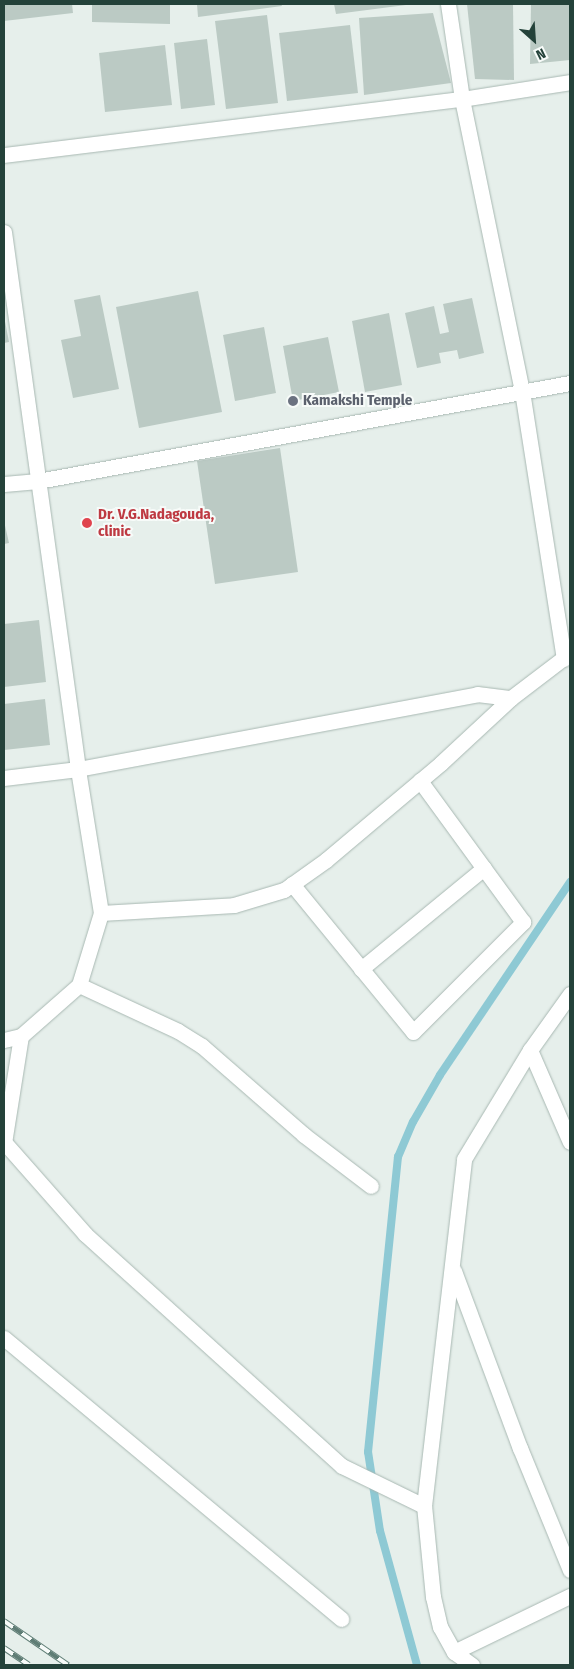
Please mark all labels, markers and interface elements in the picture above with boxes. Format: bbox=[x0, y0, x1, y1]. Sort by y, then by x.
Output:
north arrow bbox=[509, 15, 559, 65]
text: N bbox=[533, 44, 548, 63]
place label: Kamakshi Temple bbox=[303, 392, 412, 410]
marker: Kamakshi Temple bbox=[287, 395, 299, 407]
place label: Dr. V.G.Nadagouda, clinic bbox=[98, 505, 214, 540]
marker: Dr. V.G.Nadagouda, clinic bbox=[80, 516, 94, 530]

